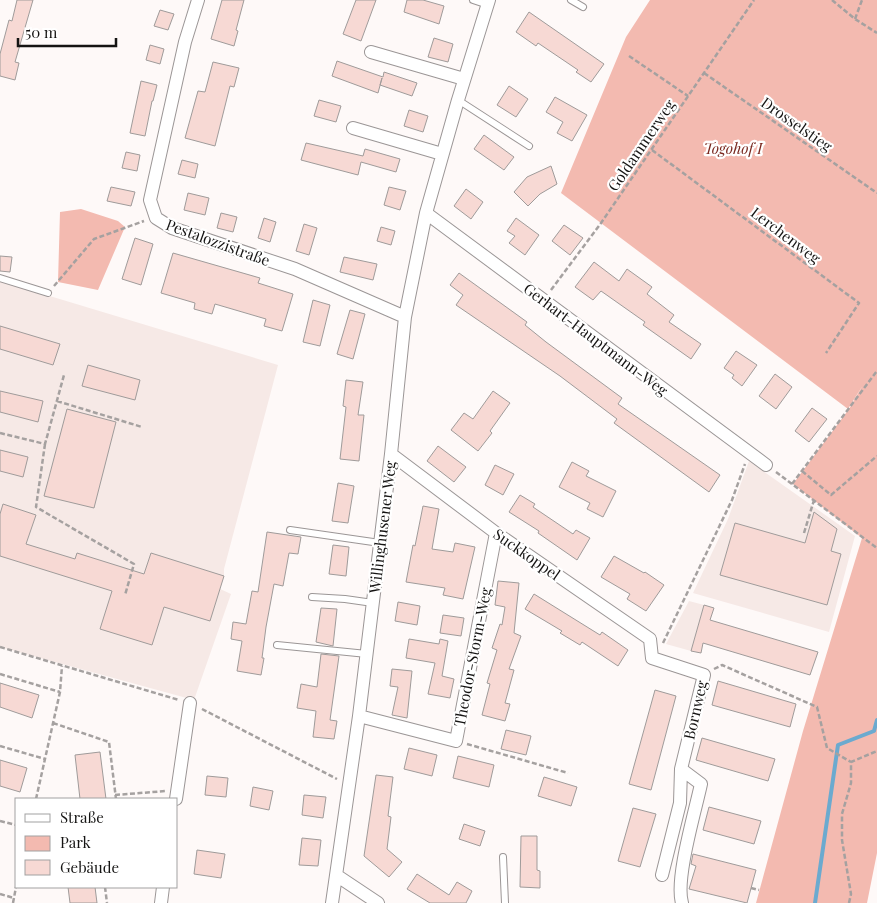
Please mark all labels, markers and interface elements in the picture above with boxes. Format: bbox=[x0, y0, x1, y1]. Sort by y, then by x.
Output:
scale bar bbox=[18, 15, 115, 47]
text: 50 m bbox=[25, 22, 58, 42]
street label: Drosselstieg bbox=[757, 92, 837, 156]
street label: Goldammerweg bbox=[603, 95, 679, 195]
park label: Togohof I bbox=[704, 138, 764, 158]
street label: Lerchenweg bbox=[747, 202, 825, 268]
street label: Pestalozzistraße bbox=[163, 214, 273, 270]
street label: Gerhart-Hauptmann-Weg bbox=[520, 278, 672, 400]
street label: Willinghusener Weg bbox=[364, 460, 400, 595]
street label: Suckkoppel bbox=[490, 524, 564, 584]
street label: Theodor-Storm-Weg bbox=[449, 586, 495, 728]
street label: Bornweg bbox=[679, 678, 712, 741]
legend bbox=[15, 798, 178, 888]
text: Straße bbox=[60, 807, 104, 827]
text: Park bbox=[60, 832, 92, 852]
text: Gebäude bbox=[60, 857, 119, 877]

